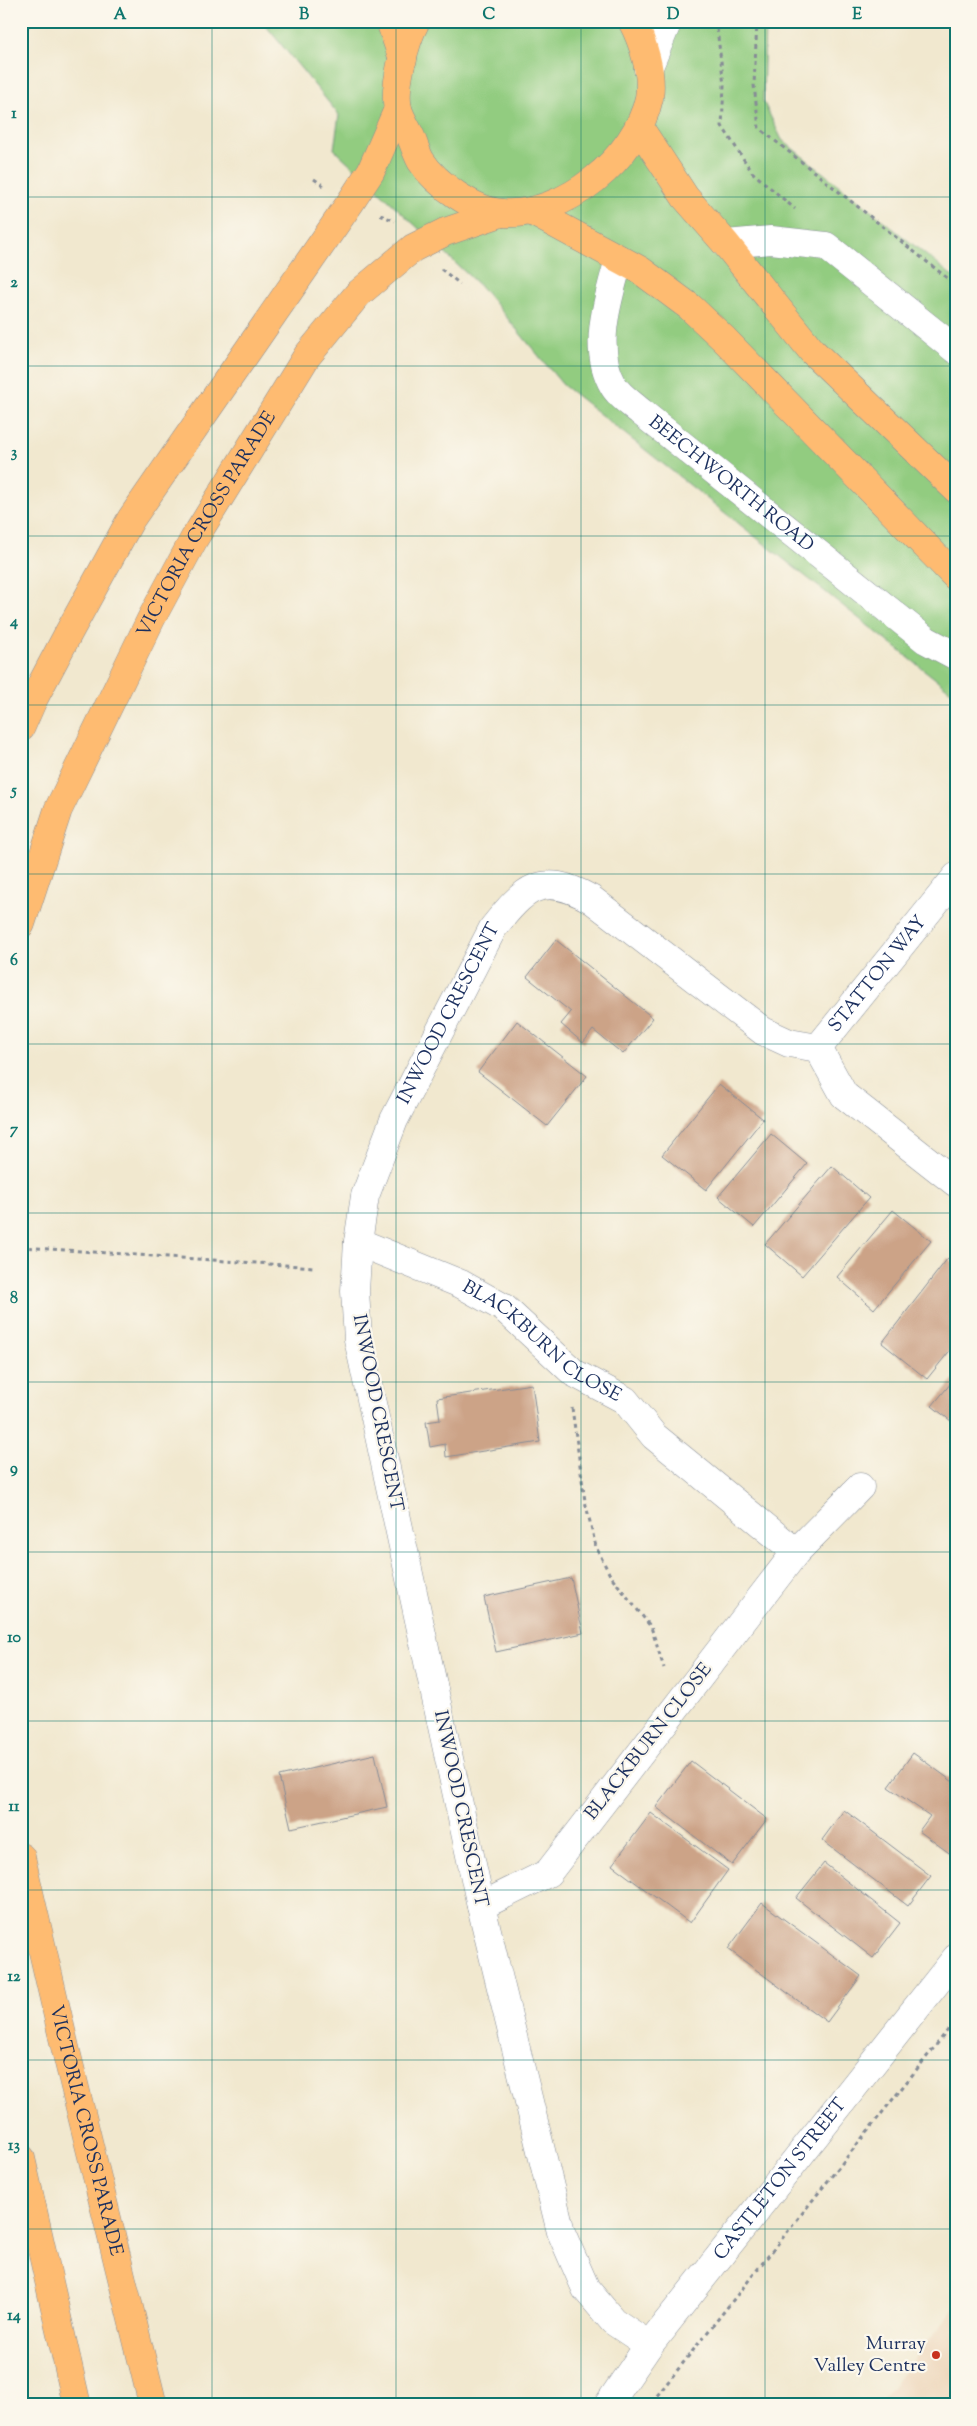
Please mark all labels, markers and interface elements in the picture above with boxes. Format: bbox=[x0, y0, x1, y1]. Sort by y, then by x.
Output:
text: A bbox=[114, 4, 127, 27]
text: B bbox=[299, 4, 309, 27]
text: C bbox=[483, 4, 496, 27]
text: D bbox=[667, 4, 680, 27]
text: E bbox=[852, 4, 862, 27]
text: 1 bbox=[11, 103, 17, 126]
text: 2 bbox=[10, 272, 18, 295]
street label: VICTORIA CROSS PARADE bbox=[131, 406, 283, 642]
street label: BEECHWORTH ROAD bbox=[642, 409, 820, 559]
text: 3 bbox=[11, 442, 18, 465]
text: 4 bbox=[9, 611, 18, 634]
text: 5 bbox=[9, 780, 17, 803]
street label: STATTON WAY bbox=[822, 909, 933, 1038]
street label: INWOOD CRESCENT bbox=[391, 918, 507, 1109]
text: 6 bbox=[10, 950, 18, 973]
text: 7 bbox=[10, 1119, 19, 1142]
street label: BLACKBURN CLOSE bbox=[457, 1274, 626, 1409]
text: 8 bbox=[10, 1288, 18, 1311]
street label: INWOOD CRESCENT bbox=[345, 1312, 409, 1514]
text: 9 bbox=[10, 1458, 18, 1481]
text: 10 bbox=[7, 1627, 21, 1650]
street label: BLACKBURN CLOSE bbox=[579, 1657, 719, 1826]
street label: INWOOD CRESCENT bbox=[426, 1708, 494, 1910]
text: 11 bbox=[9, 1796, 20, 1819]
text: 12 bbox=[8, 1966, 21, 1989]
street label: VICTORIA CROSS PARADE bbox=[42, 2002, 129, 2259]
street label: CASTLETON STREET bbox=[707, 2093, 853, 2266]
text: 13 bbox=[8, 2135, 20, 2158]
text: 14 bbox=[7, 2305, 21, 2328]
place label: Murray Valley Centre bbox=[813, 2331, 927, 2380]
marker: Murray Valley Centre bbox=[930, 2349, 942, 2361]

